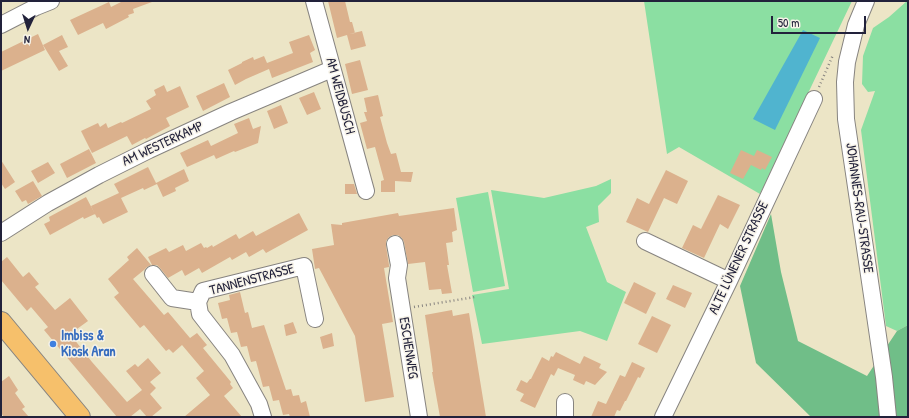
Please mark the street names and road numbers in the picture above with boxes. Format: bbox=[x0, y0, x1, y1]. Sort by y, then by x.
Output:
street label: AM WEIDBUSCH bbox=[322, 56, 358, 136]
street label: AM WESTERKAMP bbox=[120, 118, 206, 170]
street label: JOHANNES-RAU-STRASSE bbox=[842, 142, 876, 274]
street label: ALTE LÜNENER STRASSE bbox=[705, 199, 773, 317]
street label: TANNENSTRASSE bbox=[208, 261, 296, 299]
street label: ESCHENWEG bbox=[395, 316, 421, 380]

